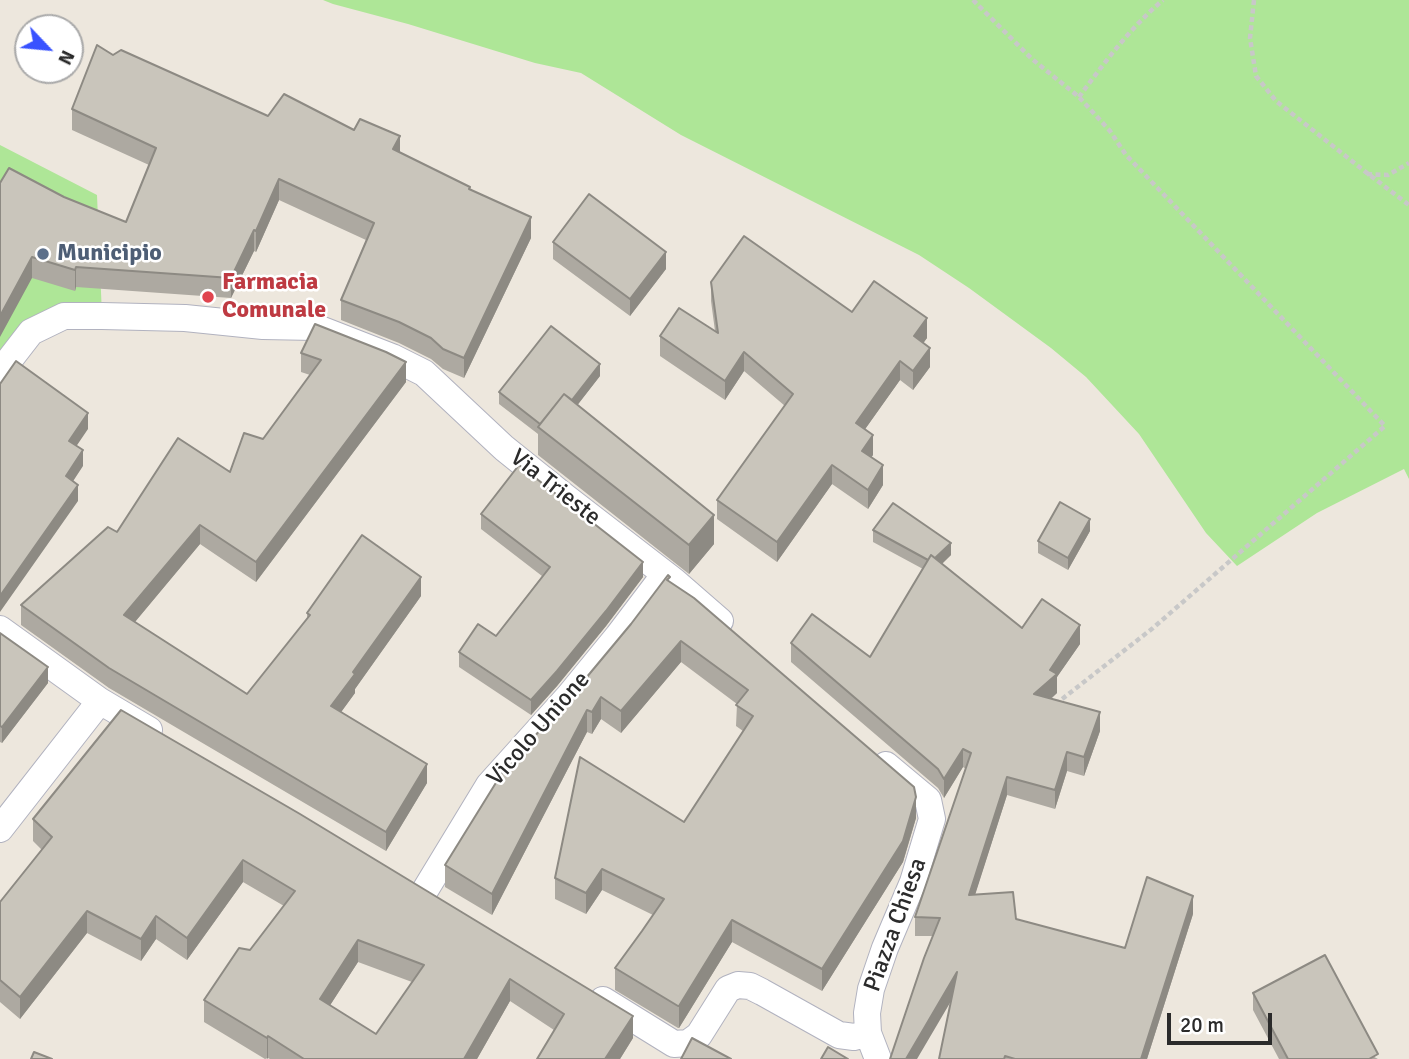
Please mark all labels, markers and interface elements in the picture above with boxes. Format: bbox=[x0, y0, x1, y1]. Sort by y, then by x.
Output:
north arrow bbox=[14, 14, 84, 84]
text: N bbox=[52, 46, 80, 69]
place label: Municipio bbox=[57, 240, 162, 268]
marker: Municipio bbox=[35, 246, 51, 262]
place label: Farmacia Comunale bbox=[222, 269, 326, 325]
marker: Farmacia Comunale bbox=[200, 289, 216, 305]
street label: Via Trieste bbox=[504, 444, 606, 532]
street label: Vicolo Unione bbox=[482, 666, 596, 792]
street label: Piazza Chiesa bbox=[859, 854, 933, 996]
scale bar bbox=[1171, 1000, 1276, 1044]
text: 20 m bbox=[1180, 1012, 1224, 1038]

